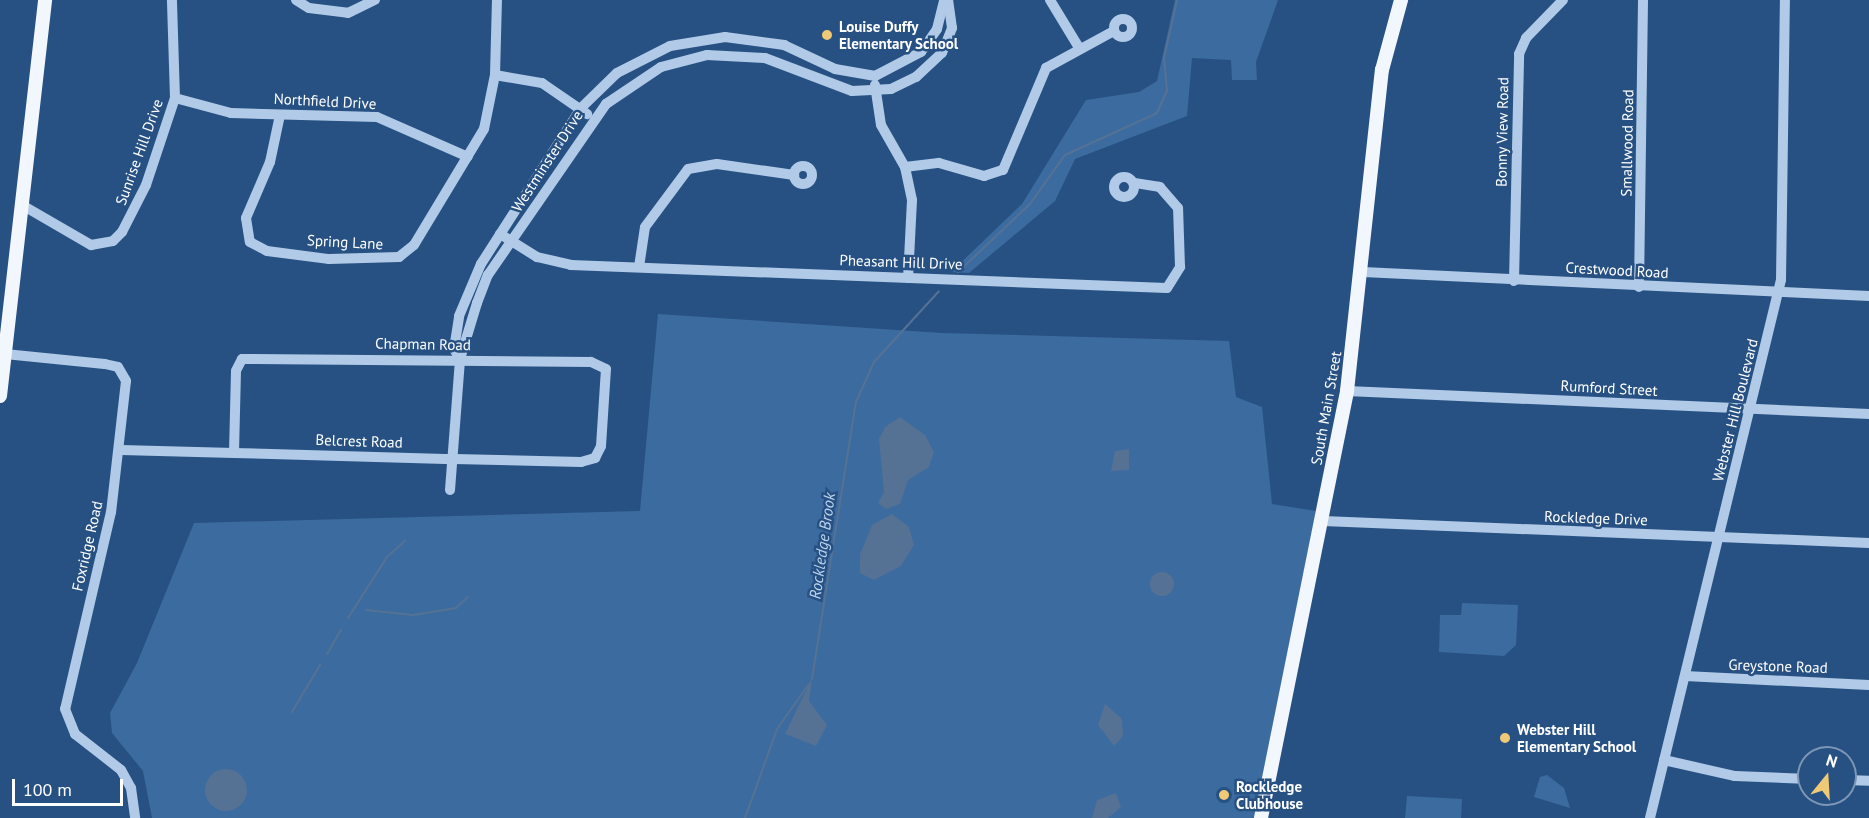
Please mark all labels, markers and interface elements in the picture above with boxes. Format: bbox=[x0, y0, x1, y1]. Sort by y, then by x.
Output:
place label: Louise Duffy Elementary School bbox=[839, 17, 959, 52]
marker: Louise Duffy Elementary School bbox=[820, 28, 834, 42]
street label: Bonny View Road bbox=[1492, 76, 1512, 188]
street label: Northfield Drive bbox=[273, 89, 377, 113]
street label: Smallwood Road bbox=[1617, 89, 1637, 197]
street label: Sunrise Hill Drive bbox=[111, 96, 167, 208]
street label: Westminster Drive bbox=[508, 107, 586, 215]
street label: Spring Lane bbox=[306, 231, 384, 253]
street label: Pheasant Hill Drive bbox=[839, 251, 963, 273]
street label: Crestwood Road bbox=[1565, 258, 1669, 282]
street label: Chapman Road bbox=[375, 334, 471, 354]
street label: Webster Hill Boulevard bbox=[1709, 337, 1761, 483]
street label: South Main Street bbox=[1307, 350, 1345, 466]
street label: Rumford Street bbox=[1560, 376, 1658, 400]
street label: Belcrest Road bbox=[315, 430, 403, 452]
water label: Rockledge Brook bbox=[805, 492, 839, 600]
street label: Foxridge Road bbox=[68, 499, 106, 593]
street label: Rockledge Drive bbox=[1544, 507, 1648, 529]
street label: Greystone Road bbox=[1728, 655, 1828, 677]
place label: Webster Hill Elementary School bbox=[1517, 720, 1637, 755]
marker: Webster Hill Elementary School bbox=[1498, 731, 1512, 745]
north arrow bbox=[1797, 746, 1857, 806]
text: N bbox=[1824, 750, 1840, 772]
scale bar bbox=[15, 767, 126, 805]
place label: Rockledge Clubhouse bbox=[1236, 777, 1303, 812]
text: 100 m bbox=[23, 778, 72, 801]
marker: Rockledge Clubhouse bbox=[1217, 788, 1231, 802]

